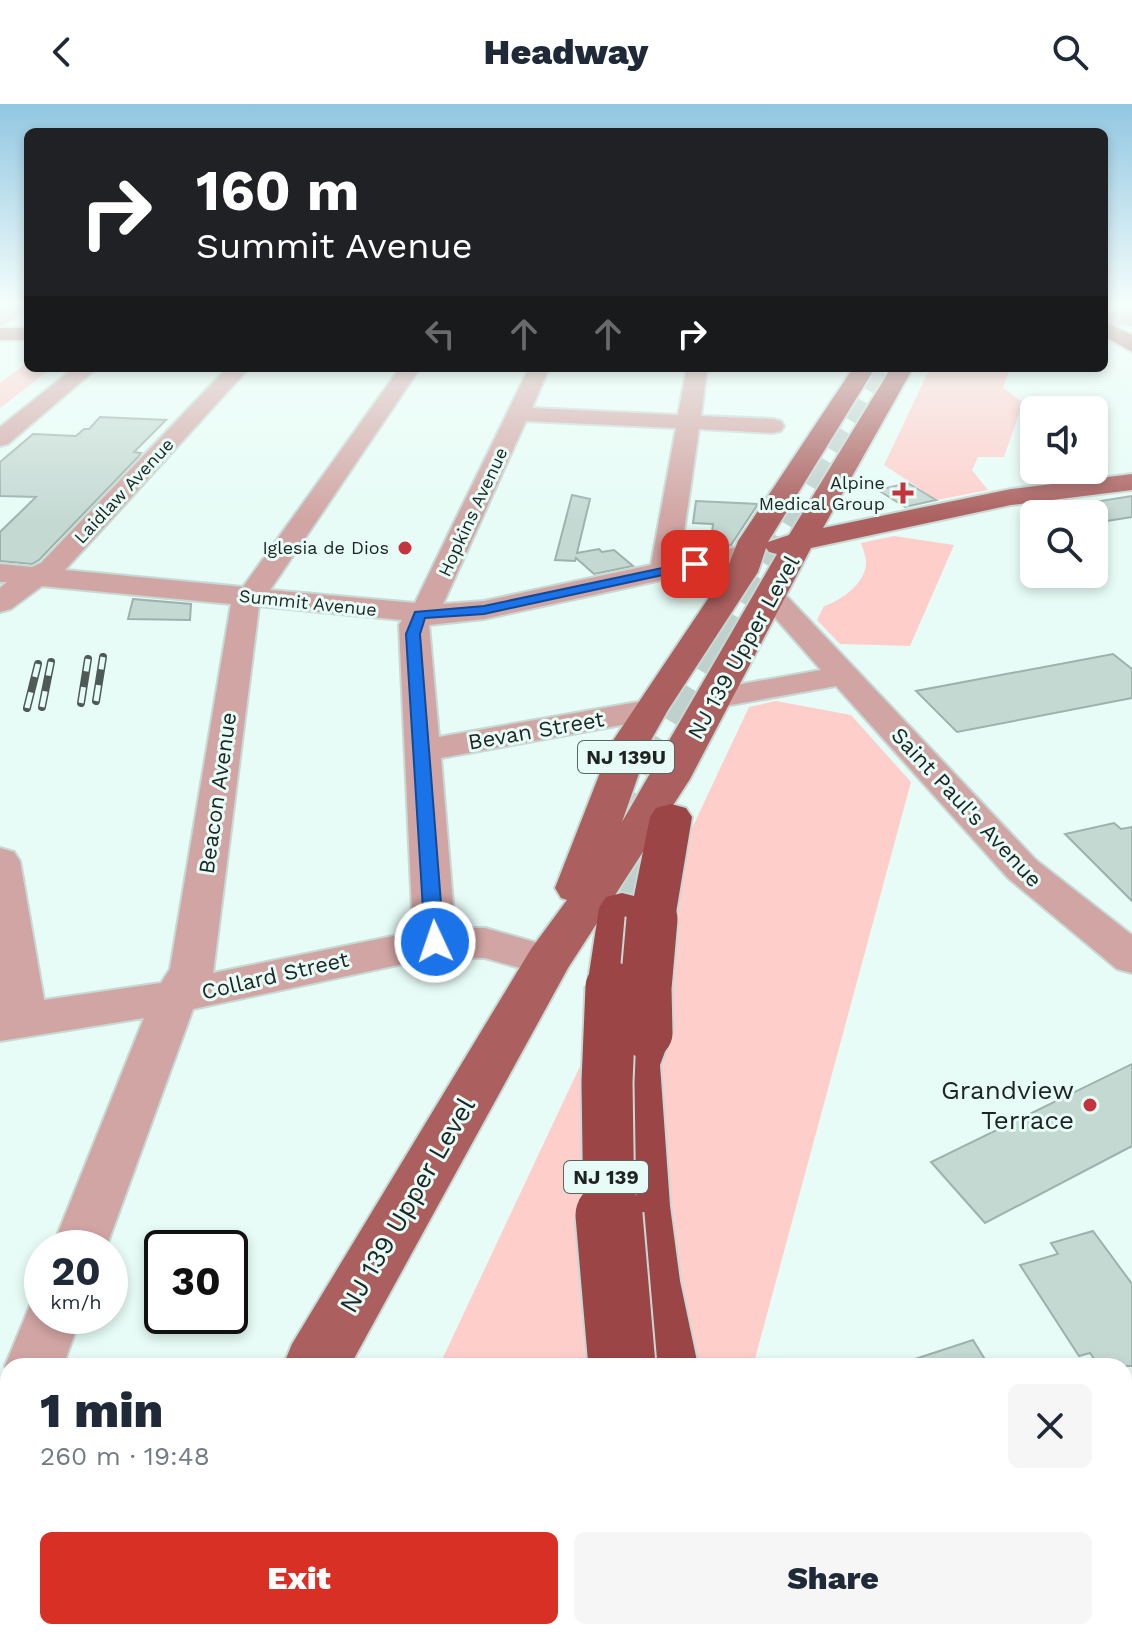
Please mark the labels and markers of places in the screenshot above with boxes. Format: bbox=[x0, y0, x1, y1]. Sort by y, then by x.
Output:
place label: Alpine Medical Group bbox=[759, 472, 885, 514]
marker: Alpine Medical Group bbox=[892, 482, 914, 504]
pin bbox=[661, 530, 729, 598]
place label: Iglesia de Dios bbox=[262, 537, 389, 558]
marker: Iglesia de Dios bbox=[396, 539, 414, 557]
place label: Grandview Terrace bbox=[941, 1075, 1074, 1135]
marker: Grandview Terrace bbox=[1081, 1096, 1099, 1114]

